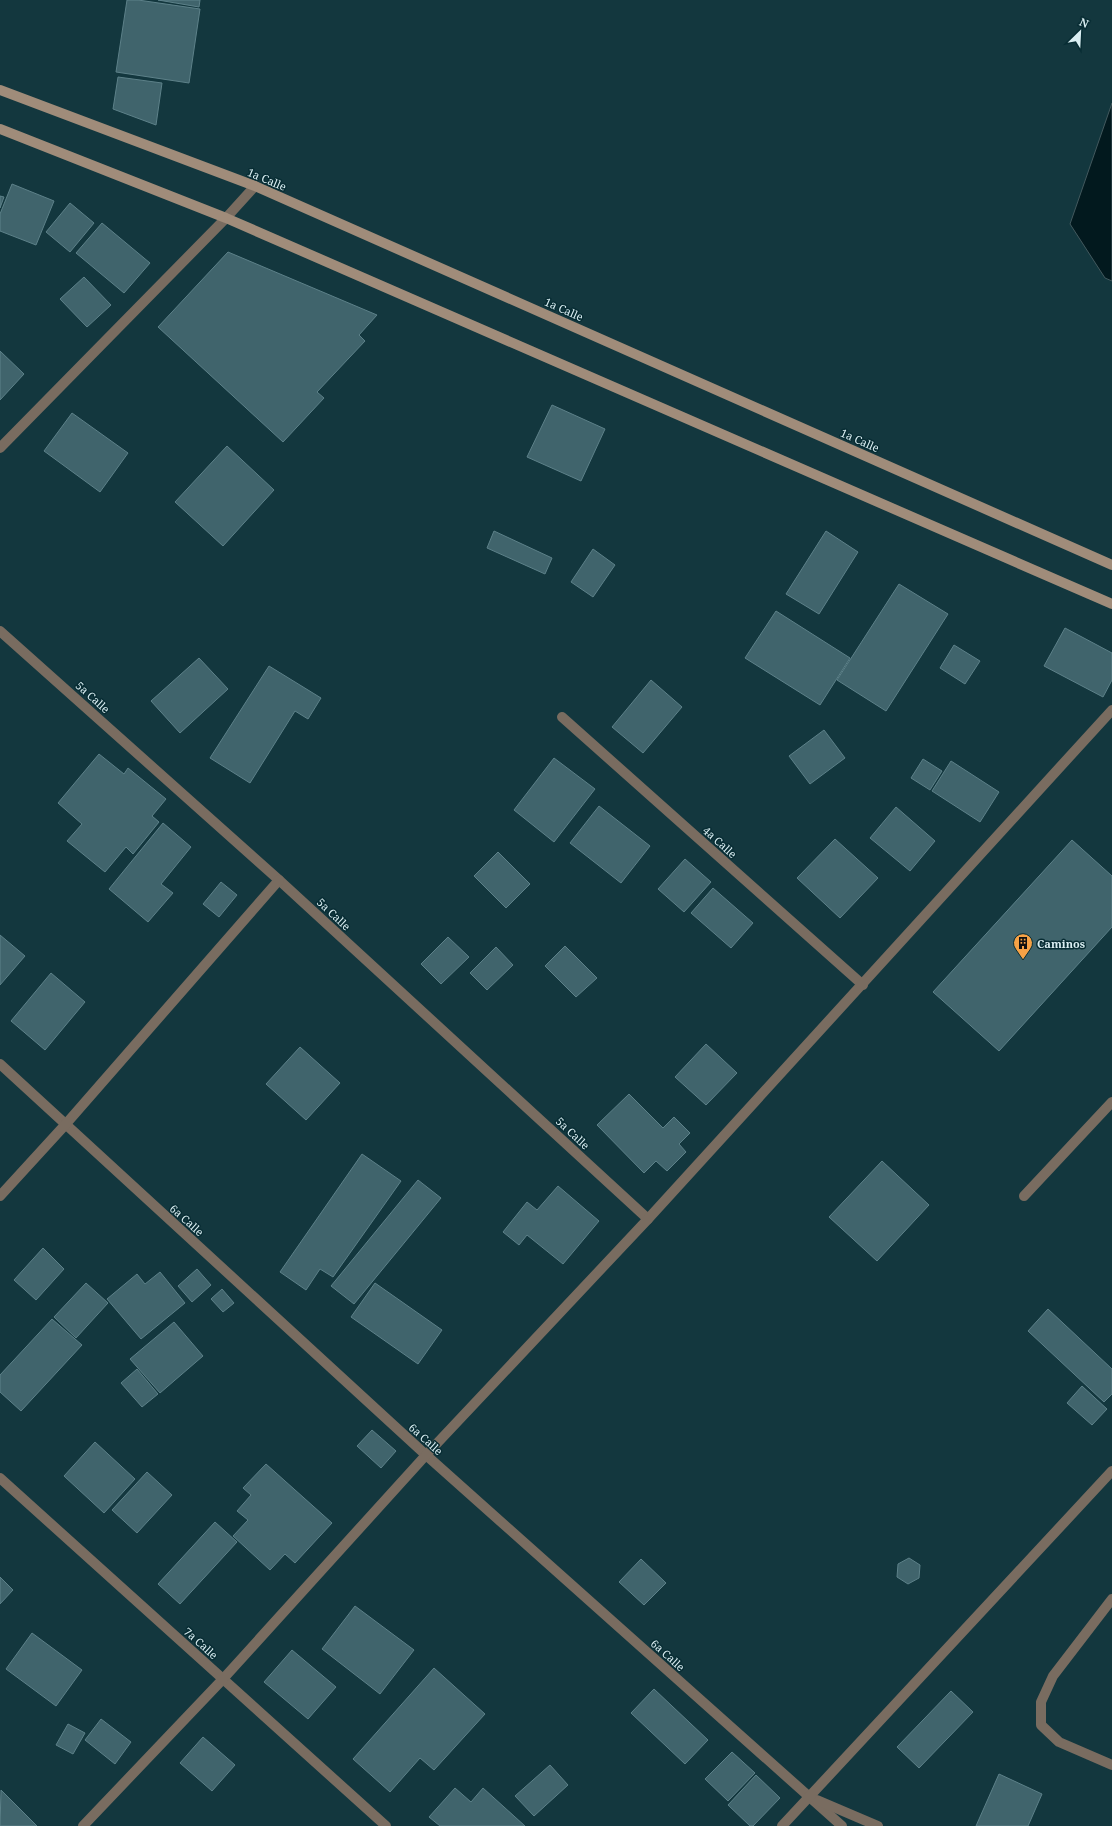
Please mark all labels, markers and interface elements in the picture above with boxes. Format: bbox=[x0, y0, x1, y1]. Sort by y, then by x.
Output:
north arrow bbox=[1060, 12, 1100, 52]
text: N bbox=[1077, 14, 1092, 31]
street label: 1a Calle bbox=[245, 164, 289, 194]
street label: 1a Calle bbox=[542, 294, 586, 324]
street label: 1a Calle bbox=[838, 425, 882, 455]
street label: 5a Calle bbox=[73, 678, 113, 716]
street label: 4a Calle bbox=[700, 823, 740, 861]
street label: 5a Calle bbox=[314, 895, 354, 933]
building icon: Caminos bbox=[1012, 932, 1034, 960]
place label: Caminos bbox=[1037, 936, 1085, 951]
street label: 5a Calle bbox=[553, 1114, 593, 1152]
street label: 6a Calle bbox=[167, 1201, 207, 1239]
street label: 6a Calle bbox=[406, 1420, 446, 1458]
street label: 7a Calle bbox=[181, 1624, 221, 1662]
street label: 6a Calle bbox=[648, 1636, 688, 1674]

